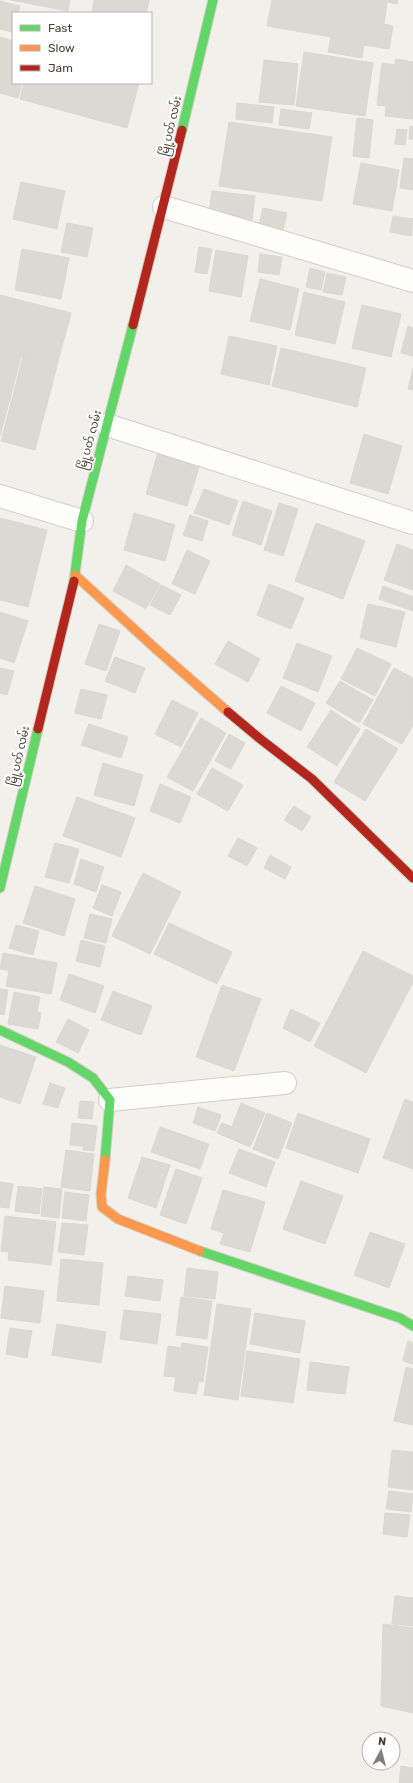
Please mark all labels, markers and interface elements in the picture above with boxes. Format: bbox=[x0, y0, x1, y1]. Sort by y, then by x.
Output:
legend bbox=[12, 12, 152, 84]
text: Fast bbox=[48, 21, 72, 35]
text: Slow bbox=[48, 41, 75, 55]
text: Jam bbox=[48, 61, 73, 75]
street label: မြို့ပတ် လမ်း bbox=[157, 94, 186, 158]
street label: မြို့ပတ် လမ်း bbox=[75, 408, 106, 472]
street label: မြို့ပတ် လမ်း bbox=[5, 724, 34, 788]
north arrow bbox=[361, 1731, 401, 1771]
text: N bbox=[377, 1735, 387, 1749]

